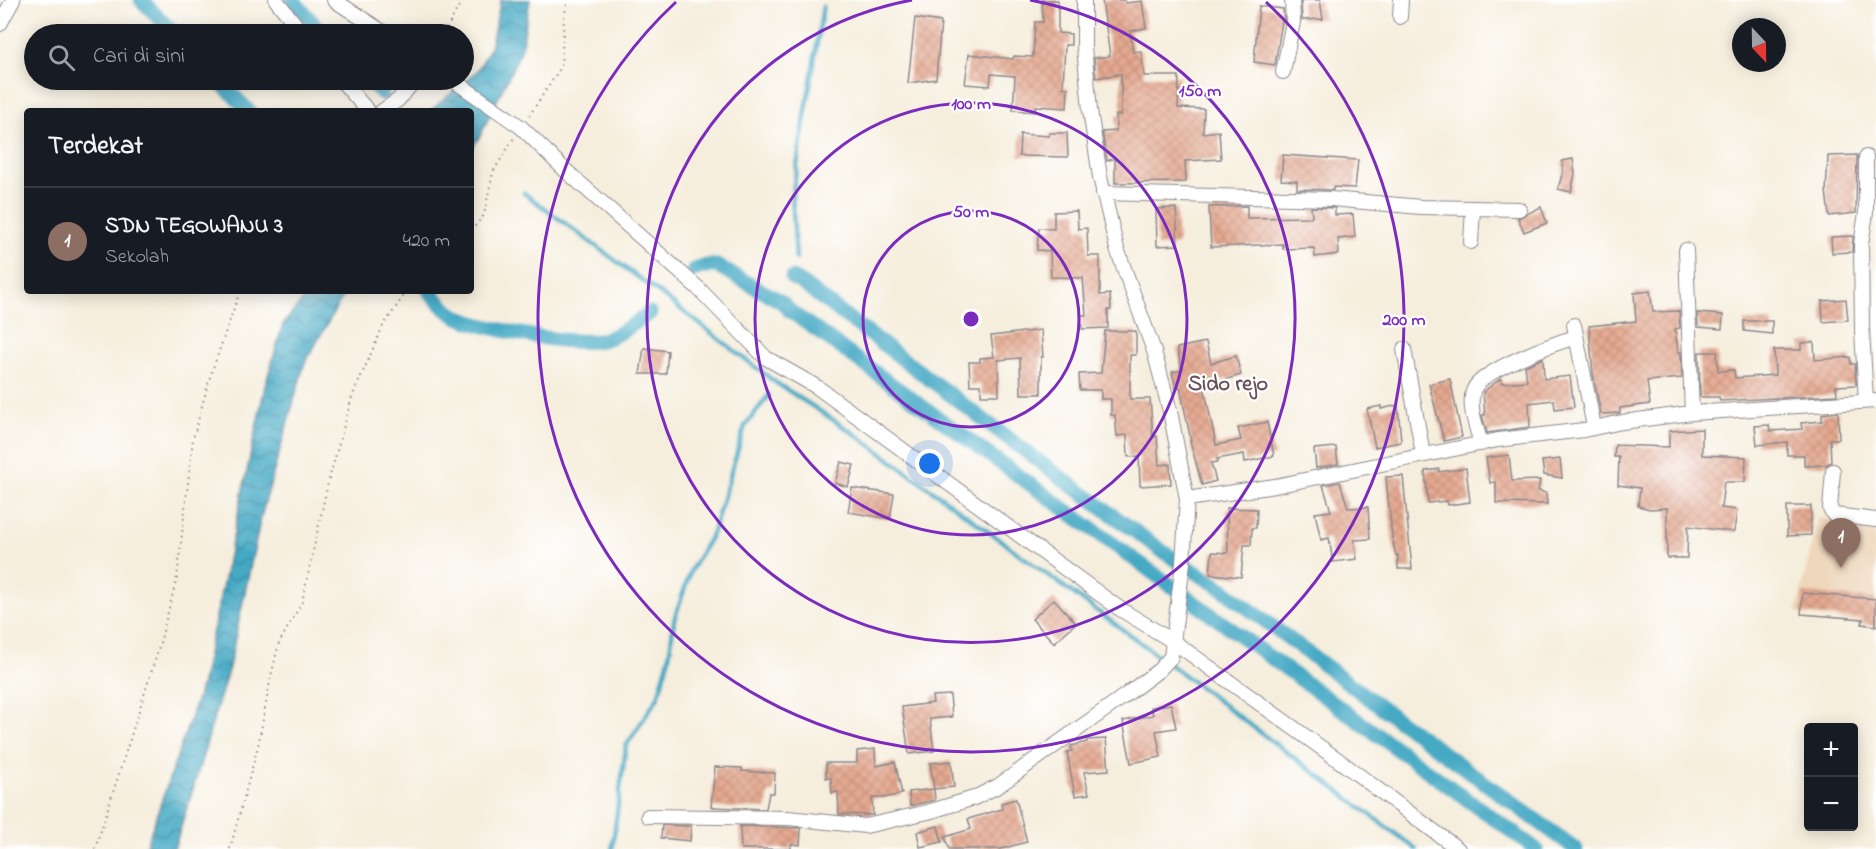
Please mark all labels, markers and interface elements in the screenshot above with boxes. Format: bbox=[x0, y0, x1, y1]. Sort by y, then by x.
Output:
north arrow bbox=[1732, 18, 1786, 72]
search box bbox=[24, 24, 474, 90]
icon: search bbox=[45, 41, 78, 74]
text: Cari di sini bbox=[93, 41, 185, 73]
text: 150 m bbox=[1179, 79, 1221, 105]
text: 100 m bbox=[951, 92, 991, 118]
text: Terdekat bbox=[48, 128, 143, 166]
text: 50 m bbox=[953, 200, 989, 226]
text: SDN TEGOWANU 3 bbox=[105, 211, 283, 243]
text: 1 bbox=[64, 227, 71, 256]
text: 420 m bbox=[403, 227, 450, 256]
text: Sekolah bbox=[105, 243, 169, 272]
text: 200 m bbox=[1382, 308, 1426, 334]
centre of rings bbox=[961, 309, 981, 329]
district label: Sido rejo bbox=[1188, 369, 1268, 401]
your location bbox=[915, 449, 944, 478]
pin: 1 bbox=[1822, 518, 1860, 568]
map controls bbox=[1804, 723, 1858, 831]
button: + bbox=[1804, 723, 1858, 777]
button: − bbox=[1804, 777, 1858, 831]

